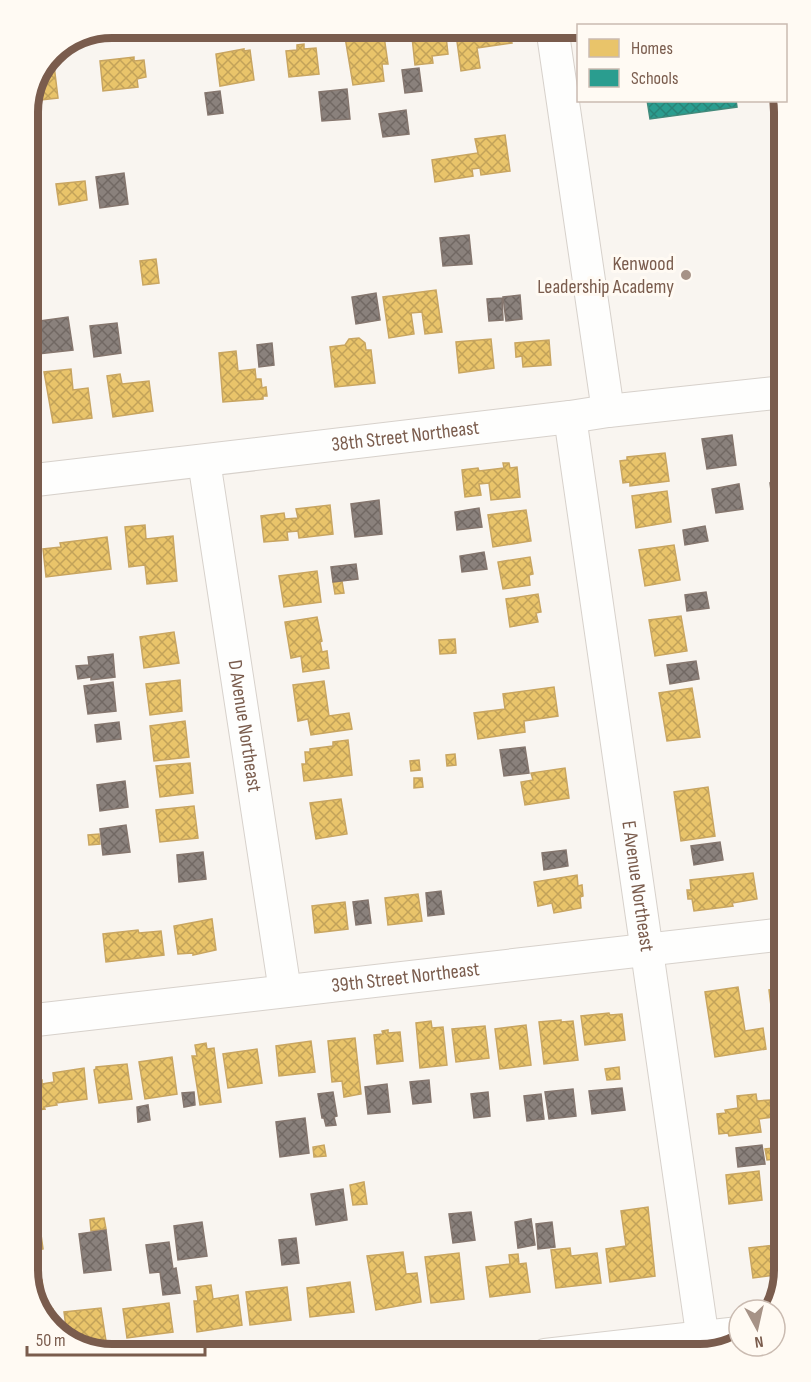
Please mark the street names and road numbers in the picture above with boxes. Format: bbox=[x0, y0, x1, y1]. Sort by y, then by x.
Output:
street label: 38th Street Northeast bbox=[330, 416, 481, 457]
street label: D Avenue Northeast bbox=[223, 658, 266, 794]
street label: E Avenue Northeast bbox=[616, 819, 659, 953]
street label: 39th Street Northeast bbox=[330, 957, 481, 998]

